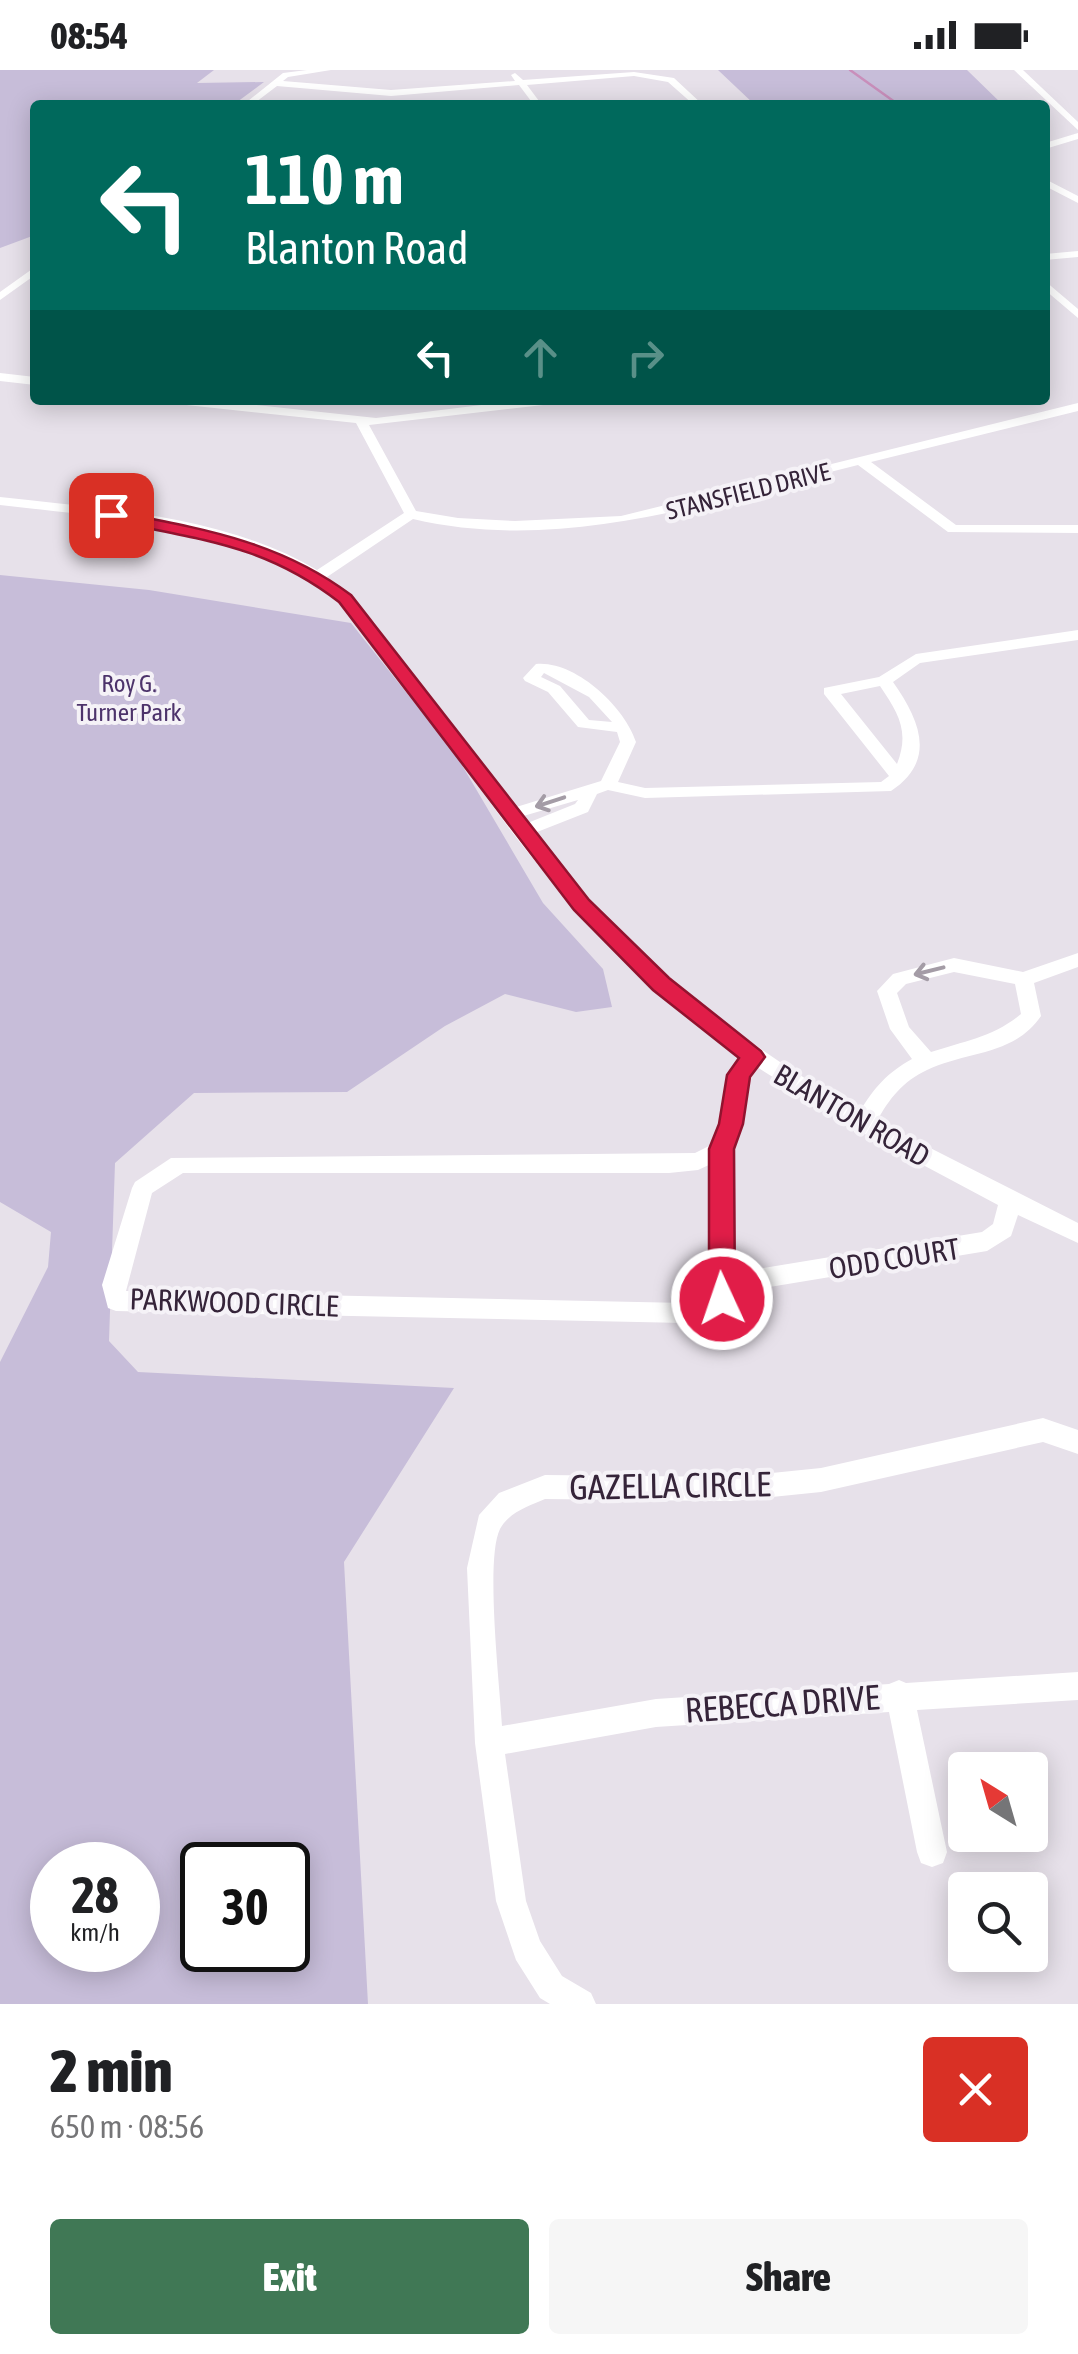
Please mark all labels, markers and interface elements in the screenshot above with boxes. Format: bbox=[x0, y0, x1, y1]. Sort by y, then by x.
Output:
text: 08:54 bbox=[50, 14, 128, 57]
text: 110 m bbox=[245, 139, 404, 219]
icon: left bbox=[80, 140, 210, 270]
text: Blanton Road bbox=[245, 222, 469, 274]
icon: left bbox=[408, 330, 463, 385]
icon: ahead bbox=[513, 330, 568, 385]
icon: right bbox=[618, 330, 673, 385]
street label: STANSFIELD DRIVE bbox=[663, 457, 833, 525]
pin bbox=[69, 473, 154, 558]
icon: arrive bbox=[84, 488, 139, 543]
park label: Roy G. Turner Park bbox=[76, 669, 182, 726]
one-way arrow bbox=[535, 794, 567, 812]
one-way arrow bbox=[914, 963, 946, 981]
street label: BLANTON ROAD bbox=[768, 1057, 936, 1173]
street label: ODD COURT bbox=[826, 1231, 962, 1285]
position arrow bbox=[670, 1247, 774, 1351]
street label: PARKWOOD CIRCLE bbox=[129, 1281, 339, 1323]
street label: GAZELLA CIRCLE bbox=[569, 1463, 771, 1507]
street label: REBECCA DRIVE bbox=[683, 1676, 881, 1730]
north arrow bbox=[948, 1752, 1048, 1852]
map controls bbox=[948, 1752, 1048, 1972]
speed limit sign: 30 bbox=[180, 1842, 310, 1972]
text: 28 bbox=[71, 1866, 118, 1924]
button: search bbox=[948, 1872, 1048, 1972]
text: km/h bbox=[70, 1918, 120, 1946]
text: 2 min bbox=[50, 2036, 173, 2105]
button: close bbox=[923, 2037, 1028, 2142]
text: 650 m · 08:56 bbox=[50, 2108, 204, 2145]
button: Exit bbox=[50, 2219, 529, 2334]
button: Share bbox=[549, 2219, 1028, 2334]

